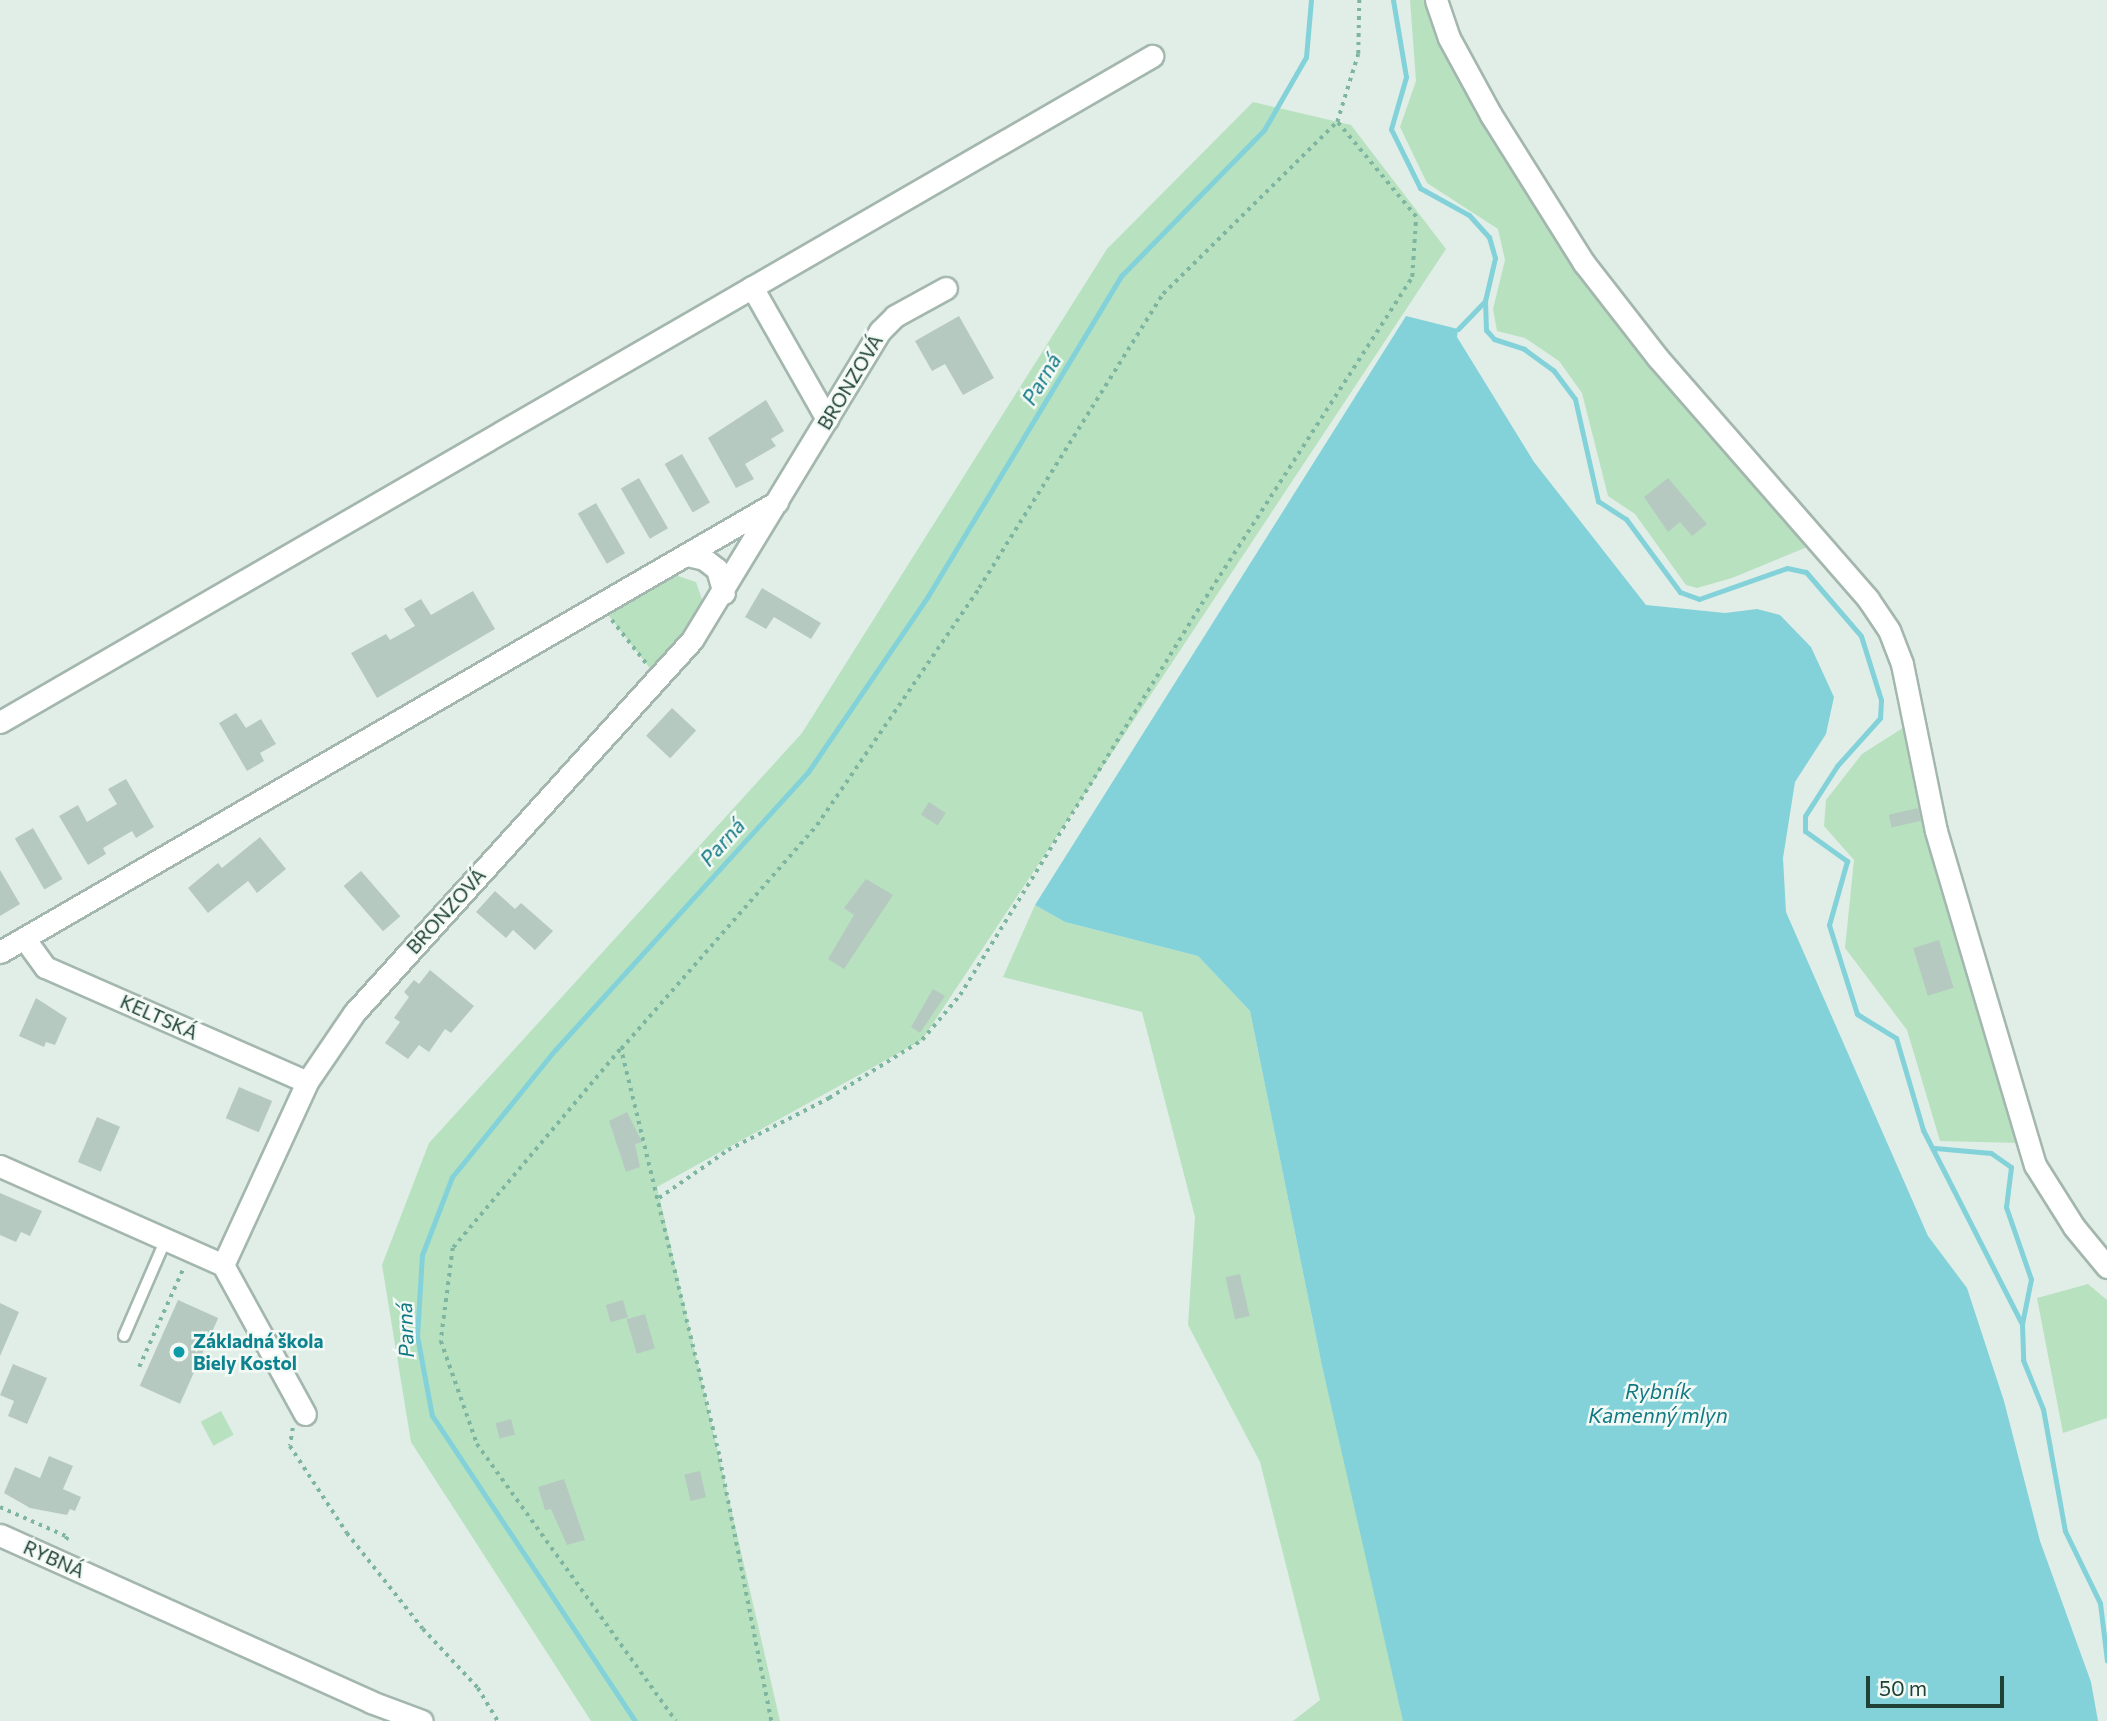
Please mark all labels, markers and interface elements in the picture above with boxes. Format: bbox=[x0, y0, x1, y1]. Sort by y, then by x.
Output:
street label: BRONZOVÁ bbox=[813, 330, 887, 434]
water label: Parná bbox=[1016, 349, 1066, 409]
water label: Parná bbox=[694, 813, 750, 871]
street label: BRONZOVÁ bbox=[402, 864, 490, 958]
street label: KELTSKÁ bbox=[117, 990, 201, 1044]
water label: Parná bbox=[391, 1302, 419, 1358]
place label: Základná škola Biely Kostol bbox=[193, 1330, 324, 1374]
marker: Základná škola Biely Kostol bbox=[171, 1344, 187, 1360]
water label: Rybník Kamenný mlyn bbox=[1588, 1378, 1728, 1428]
street label: RYBNÁ bbox=[20, 1536, 88, 1582]
scale bar bbox=[1869, 1662, 2007, 1706]
text: 50 m bbox=[1879, 1675, 1927, 1700]

